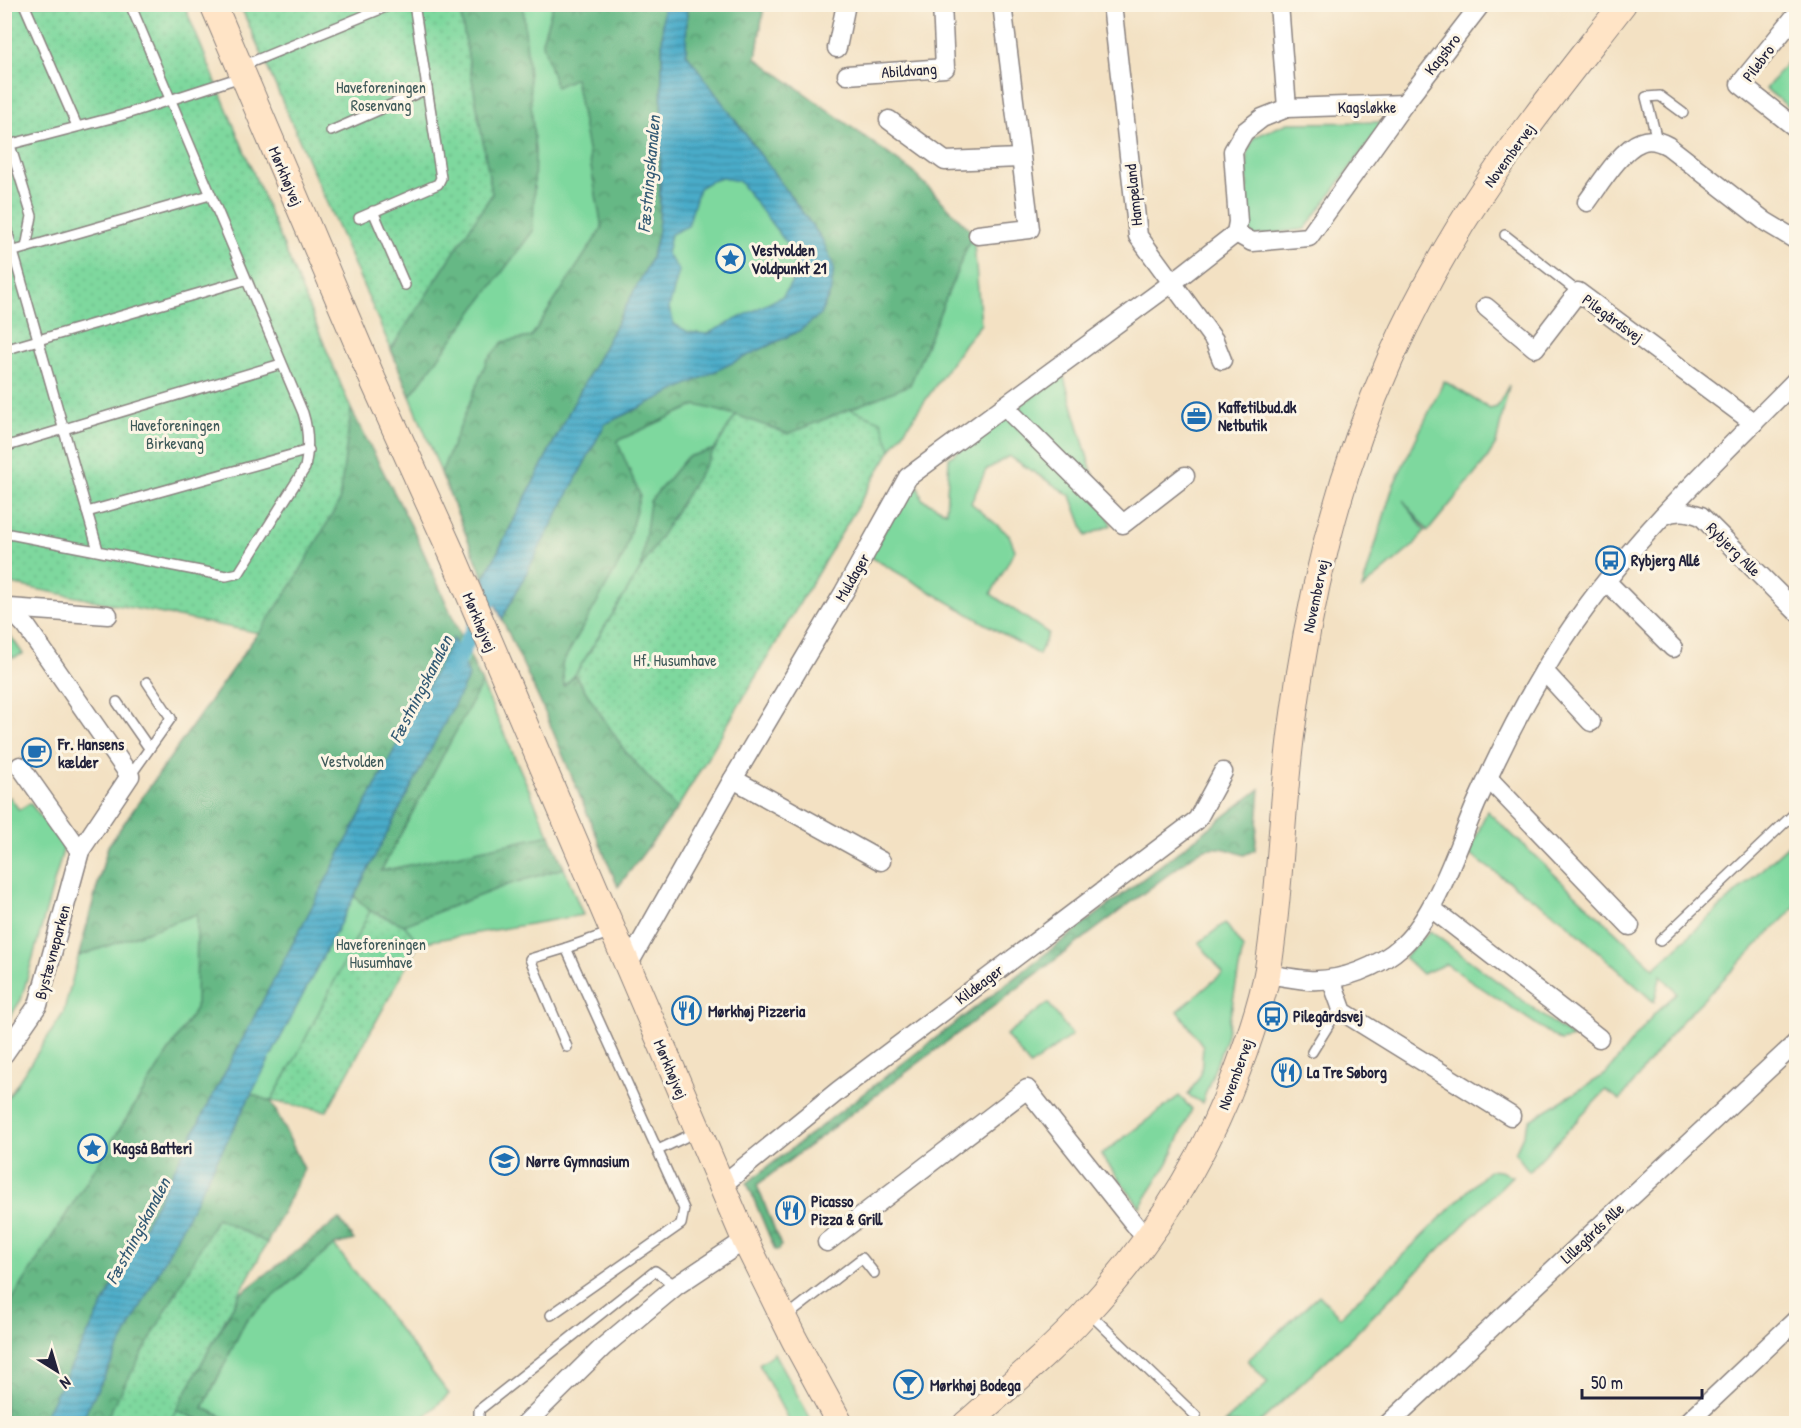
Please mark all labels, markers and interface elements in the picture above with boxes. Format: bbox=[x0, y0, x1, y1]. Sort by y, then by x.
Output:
street label: Kagsbro bbox=[1419, 28, 1466, 79]
street label: Pilebro bbox=[1737, 40, 1779, 86]
street label: Abildvang bbox=[881, 57, 937, 83]
park label: Haveforeningen Rosenvang bbox=[336, 76, 426, 116]
street label: Kagsløkke bbox=[1338, 96, 1397, 118]
water label: Fæstningskanalen bbox=[631, 113, 666, 233]
street label: Novembervej bbox=[1478, 118, 1540, 192]
street label: Mørkhøjvej bbox=[264, 143, 308, 209]
street label: Hampeland bbox=[1119, 163, 1147, 227]
place label: Vestvolden Voldpunkt 21 bbox=[751, 239, 827, 280]
place icon: Vestvolden Voldpunkt 21 bbox=[714, 243, 746, 275]
street label: Pilegårdsvej bbox=[1578, 288, 1648, 348]
place label: Kaffetilbud.dk Netbutik bbox=[1218, 396, 1297, 436]
office icon: Kaffetilbud.dk Netbutik bbox=[1181, 400, 1213, 432]
park label: Haveforeningen Birkevang bbox=[130, 414, 220, 454]
street label: Rybjerg Alle bbox=[1702, 517, 1767, 582]
bus stop icon: Rybjerg Allé bbox=[1594, 544, 1626, 576]
street label: Muldager bbox=[829, 549, 875, 605]
place label: Rybjerg Allé bbox=[1631, 549, 1700, 572]
street label: Novembervej bbox=[1297, 557, 1333, 635]
street label: Mørkhøjvej bbox=[458, 589, 502, 655]
water label: Fæstningskanalen bbox=[383, 629, 459, 747]
park label: Hf. Husumhave bbox=[633, 649, 717, 671]
place label: Fr. Hansens kælder bbox=[57, 733, 125, 773]
cafe icon: Fr. Hansens kælder bbox=[21, 737, 53, 769]
park label: Vestvolden bbox=[320, 750, 384, 772]
street label: Bystævneparken bbox=[29, 902, 75, 1002]
park label: Haveforeningen Husumhave bbox=[336, 933, 426, 973]
street label: Kildeager bbox=[951, 959, 1007, 1009]
restaurant icon: Mørkhøj Pizzeria bbox=[671, 995, 703, 1027]
place label: Mørkhøj Pizzeria bbox=[708, 1000, 806, 1022]
bus stop icon: Pilegårdsvej bbox=[1256, 1000, 1288, 1032]
place label: Pilegårdsvej bbox=[1293, 1005, 1364, 1028]
street label: Novembervej bbox=[1212, 1035, 1258, 1113]
street label: Mørkhøjvej bbox=[649, 1036, 693, 1102]
restaurant icon: La Tre Søborg bbox=[1270, 1056, 1302, 1088]
place label: La Tre Søborg bbox=[1307, 1061, 1387, 1084]
place icon: Kagså Batteri bbox=[76, 1132, 108, 1164]
place label: Kagså Batteri bbox=[113, 1137, 192, 1160]
school or university icon: Nørre Gymnasium bbox=[489, 1145, 521, 1177]
place label: Nørre Gymnasium bbox=[526, 1150, 630, 1173]
water label: Fæstningskanalen bbox=[99, 1172, 177, 1288]
place label: Picasso Pizza & Grill bbox=[811, 1190, 884, 1230]
restaurant icon: Picasso Pizza & Grill bbox=[774, 1194, 806, 1226]
street label: Lillegårds Alle bbox=[1555, 1197, 1629, 1268]
north arrow bbox=[27, 1341, 87, 1401]
scale bar bbox=[1582, 1362, 1702, 1400]
bar icon: Mørkhøj Bodega bbox=[893, 1369, 925, 1401]
text: 50 m bbox=[1591, 1370, 1623, 1395]
text: N bbox=[56, 1372, 76, 1395]
place label: Mørkhøj Bodega bbox=[930, 1374, 1021, 1397]

